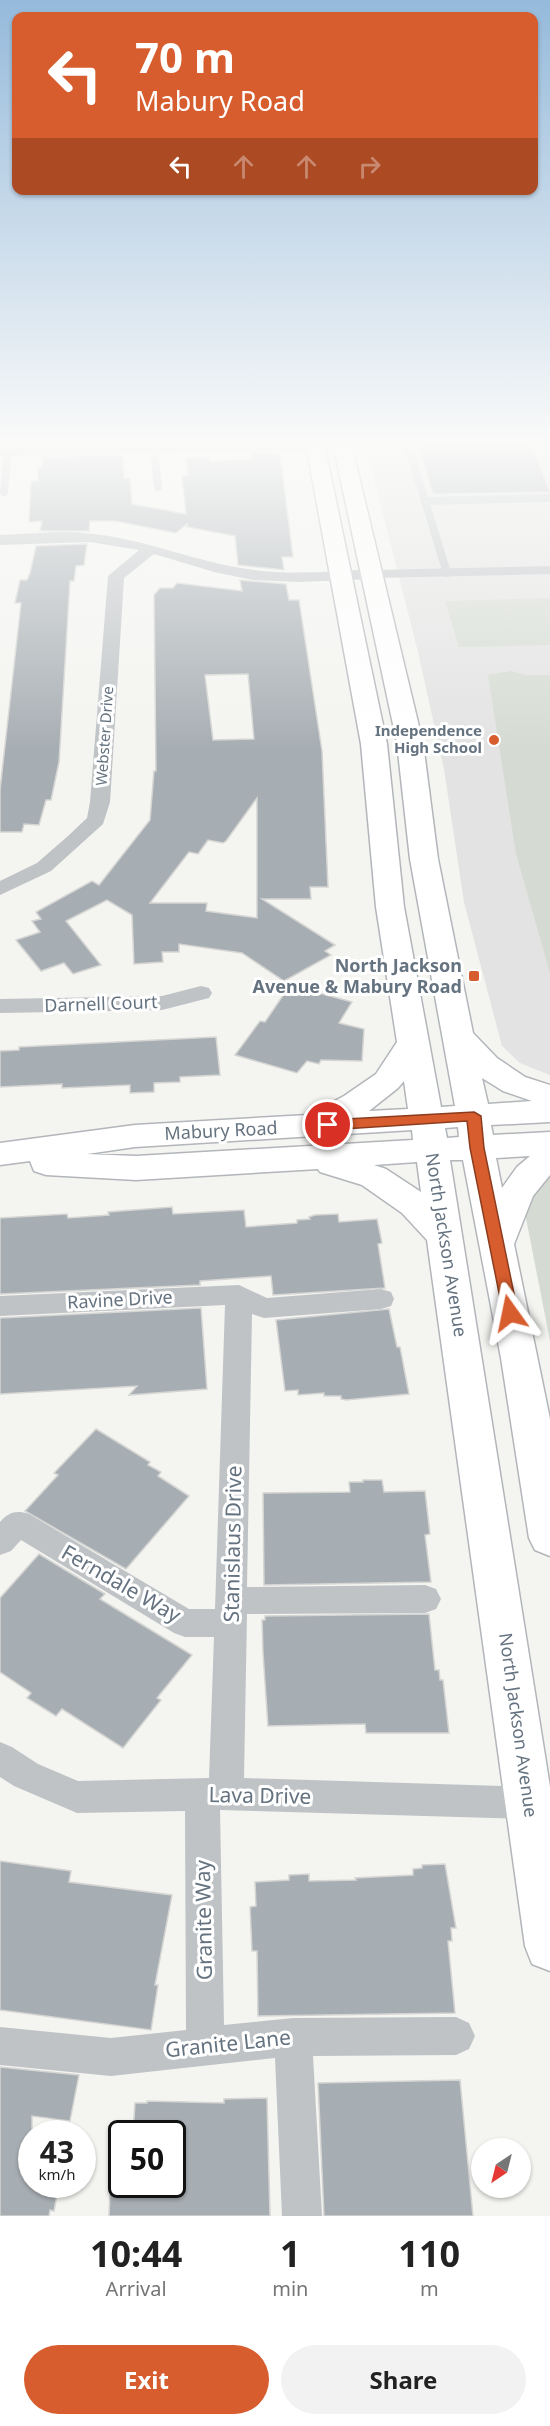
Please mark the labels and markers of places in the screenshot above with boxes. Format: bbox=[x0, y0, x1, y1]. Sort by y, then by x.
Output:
place label: Independence High School bbox=[375, 720, 482, 757]
marker: Independence High School bbox=[487, 733, 501, 747]
place label: North Jackson Avenue & Mabury Road bbox=[252, 953, 462, 998]
marker: North Jackson Avenue & Mabury Road bbox=[467, 969, 481, 983]
pin bbox=[302, 1099, 353, 1150]

